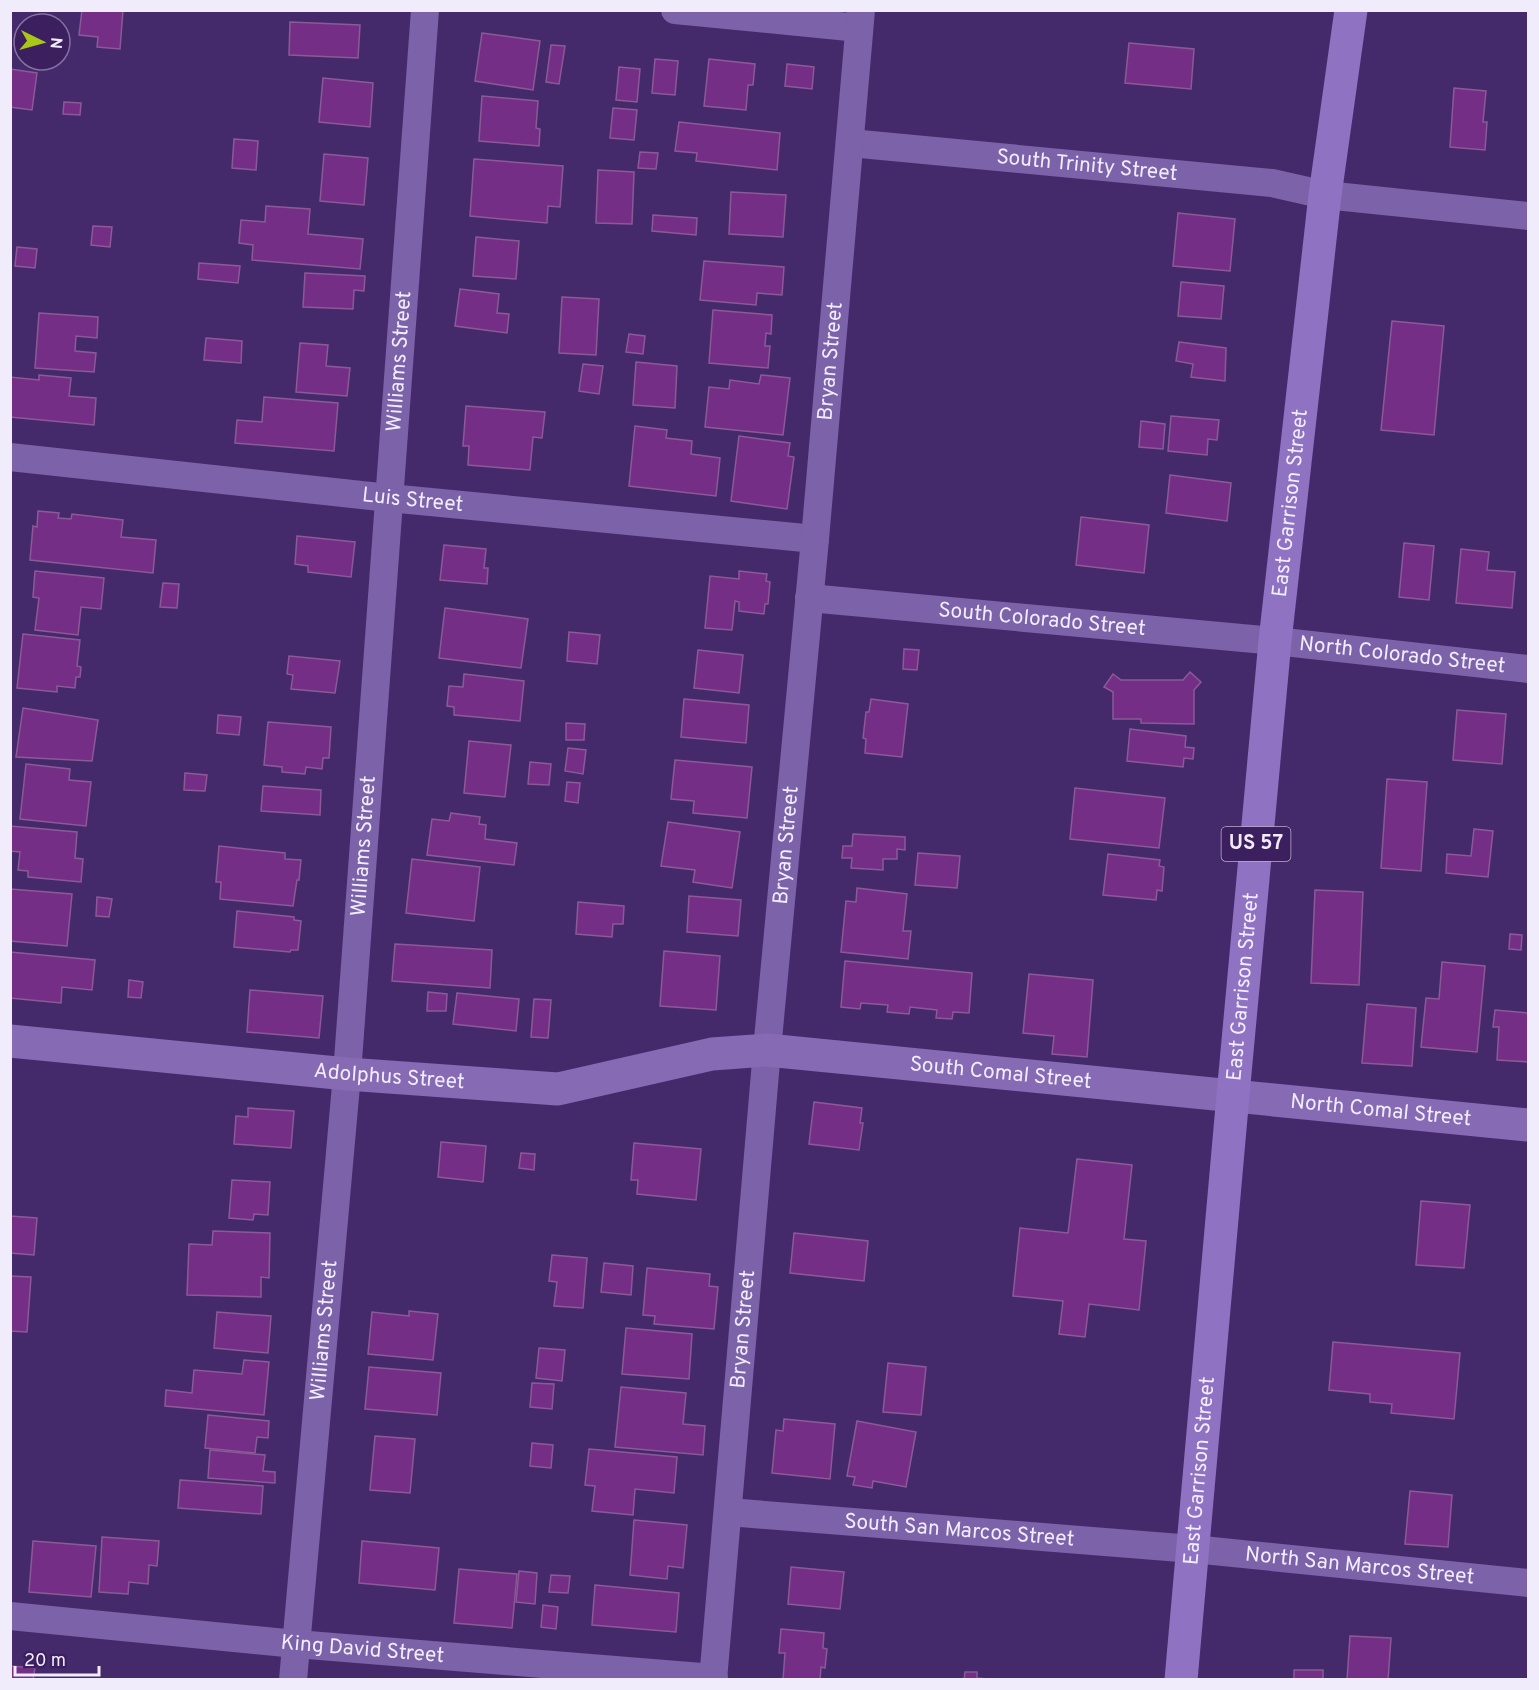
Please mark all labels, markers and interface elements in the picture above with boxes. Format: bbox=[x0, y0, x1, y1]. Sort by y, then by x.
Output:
north arrow bbox=[12, 12, 72, 72]
text: N bbox=[44, 37, 65, 50]
street label: South Trinity Street bbox=[995, 143, 1179, 187]
street label: Williams Street bbox=[381, 290, 418, 433]
street label: Bryan Street bbox=[812, 301, 849, 422]
street label: East Garrison Street bbox=[1267, 408, 1314, 599]
street label: Luis Street bbox=[361, 482, 465, 519]
street label: South Colorado Street bbox=[937, 596, 1147, 643]
street label: North Colorado Street bbox=[1298, 630, 1507, 680]
street label: Williams Street bbox=[345, 775, 382, 917]
street label: Bryan Street bbox=[767, 785, 805, 906]
road number: US 57 bbox=[1222, 827, 1290, 861]
street label: East Garrison Street bbox=[1221, 891, 1265, 1082]
street label: South Comal Street bbox=[908, 1051, 1093, 1095]
street label: Adolphus Street bbox=[313, 1057, 466, 1096]
street label: North Comal Street bbox=[1289, 1088, 1473, 1133]
street label: Williams Street bbox=[304, 1259, 344, 1402]
street label: Bryan Street bbox=[725, 1269, 762, 1390]
street label: East Garrison Street bbox=[1178, 1375, 1221, 1566]
street label: South San Marcos Street bbox=[843, 1508, 1075, 1553]
street label: North San Marcos Street bbox=[1244, 1541, 1476, 1591]
street label: King David Street bbox=[279, 1629, 445, 1669]
scale bar bbox=[15, 1639, 99, 1677]
text: 20 m bbox=[24, 1650, 66, 1673]

